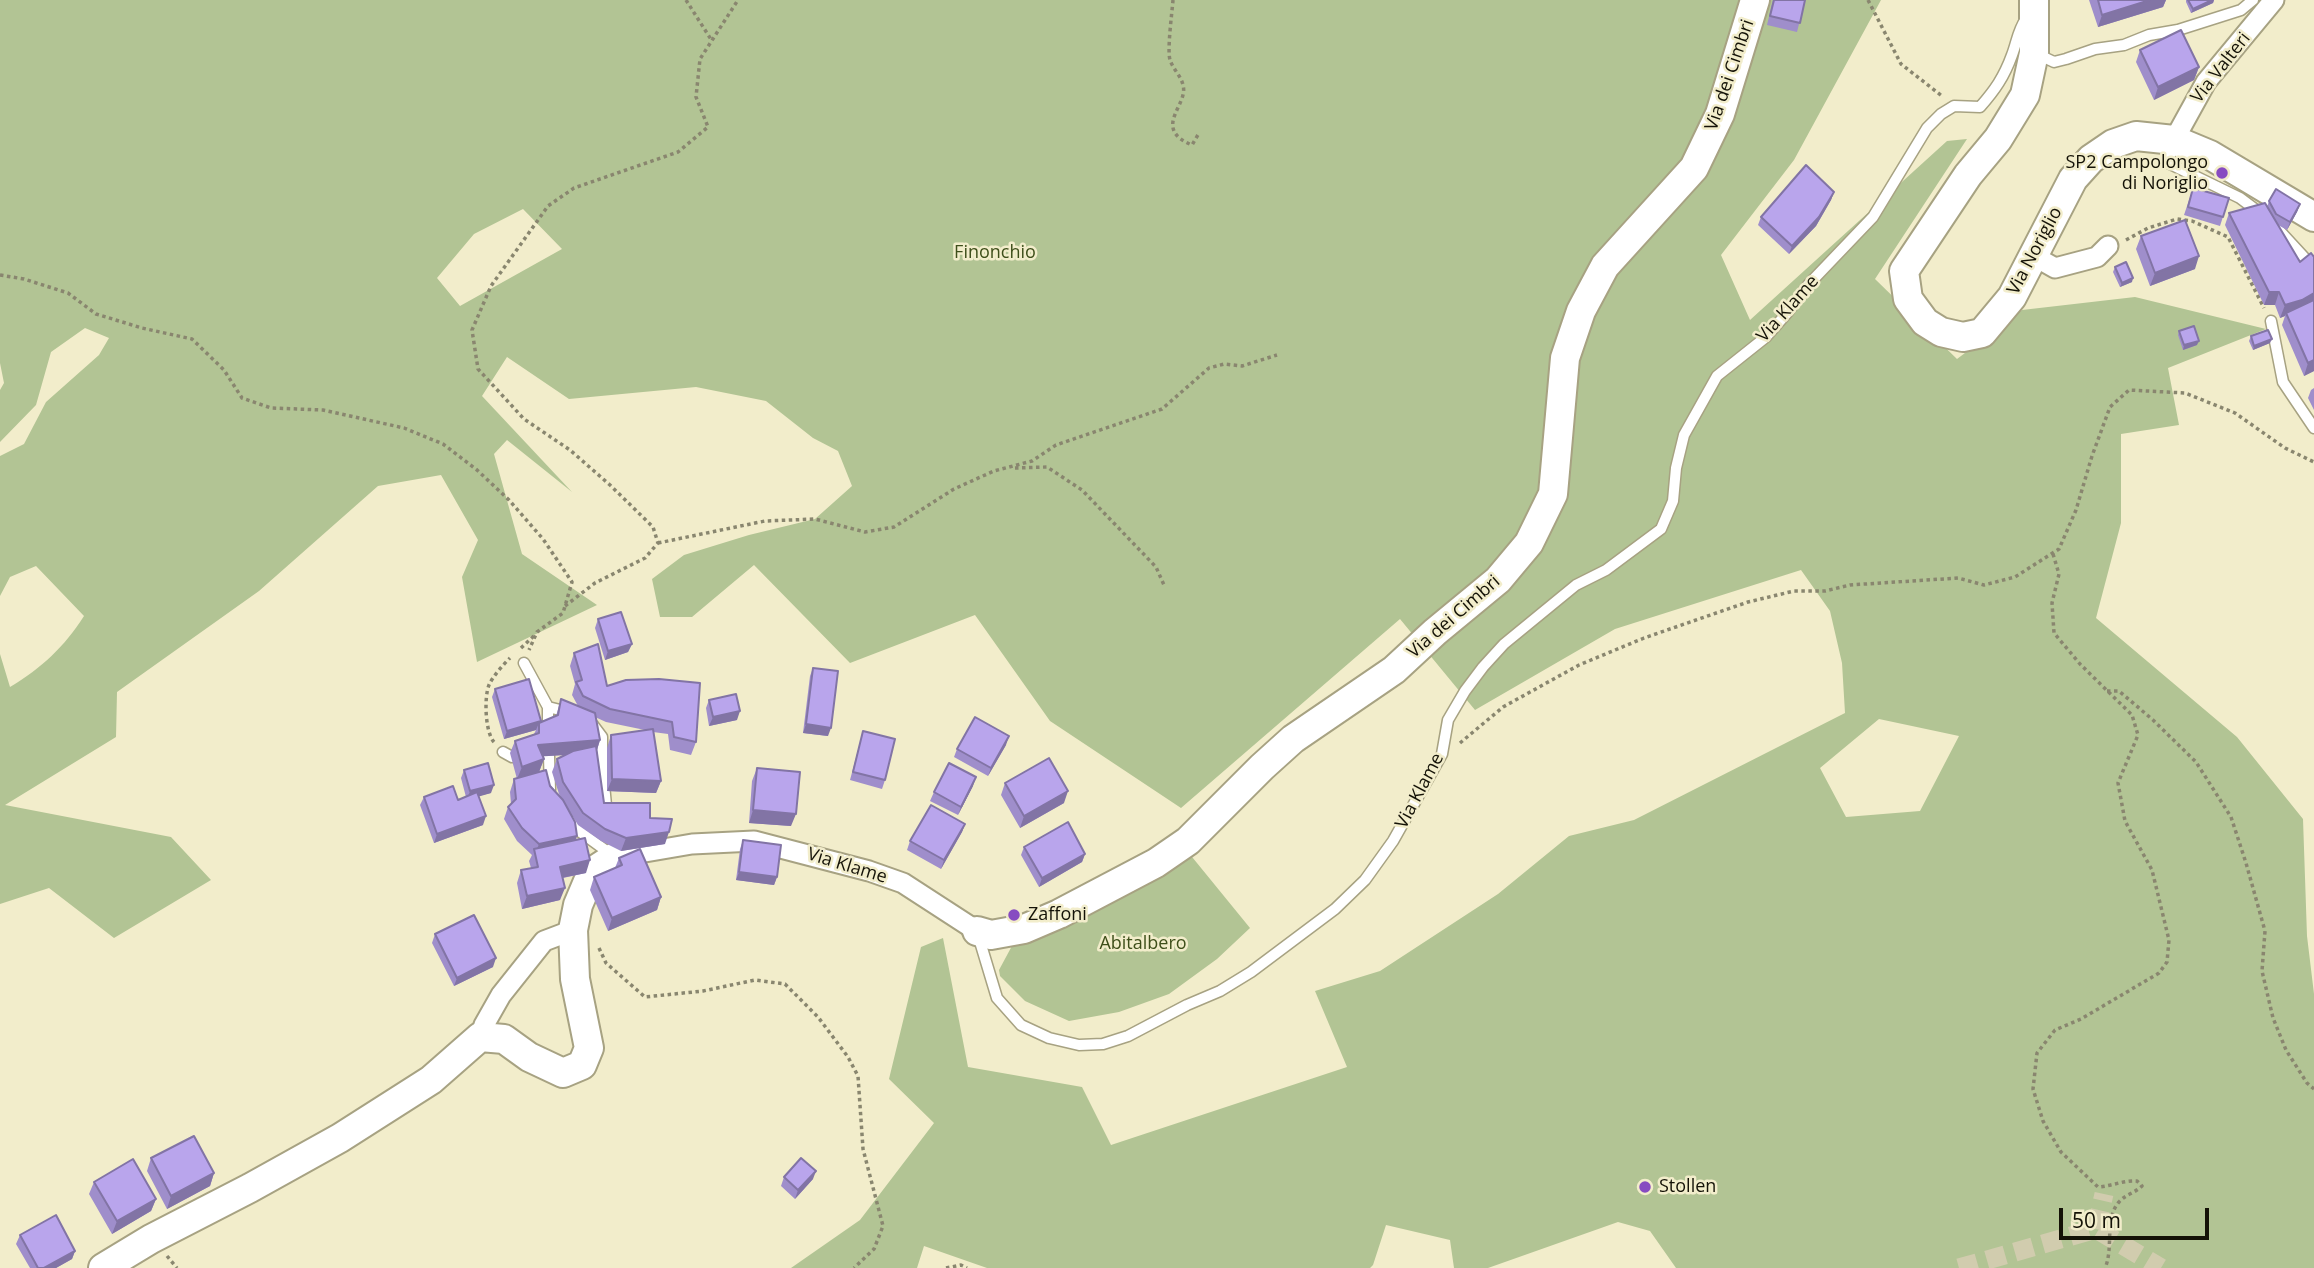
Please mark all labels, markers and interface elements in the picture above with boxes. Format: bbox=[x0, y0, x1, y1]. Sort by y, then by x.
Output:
street label: Via dei Cimbri bbox=[1701, 17, 1759, 133]
street label: Via Valteri bbox=[2187, 28, 2255, 108]
place label: SP2 Campolongo di Noriglio bbox=[2065, 152, 2208, 194]
marker: SP2 Campolongo di Noriglio bbox=[2214, 165, 2230, 181]
street label: Via Noriglio bbox=[2003, 204, 2067, 298]
park label: Finonchio bbox=[954, 242, 1036, 264]
street label: Via Klame bbox=[1752, 271, 1824, 347]
street label: Via dei Cimbri bbox=[1403, 571, 1505, 663]
street label: Via Klame bbox=[1391, 750, 1449, 832]
street label: Via Klame bbox=[804, 844, 890, 888]
place label: Zaffoni bbox=[1028, 904, 1087, 926]
marker: Zaffoni bbox=[1006, 907, 1022, 923]
park label: Abitalbero bbox=[1099, 933, 1187, 955]
place label: Stollen bbox=[1659, 1176, 1716, 1198]
marker: Stollen bbox=[1637, 1179, 1653, 1195]
scale bar bbox=[2062, 1194, 2212, 1238]
text: 50 m bbox=[2072, 1206, 2121, 1234]

